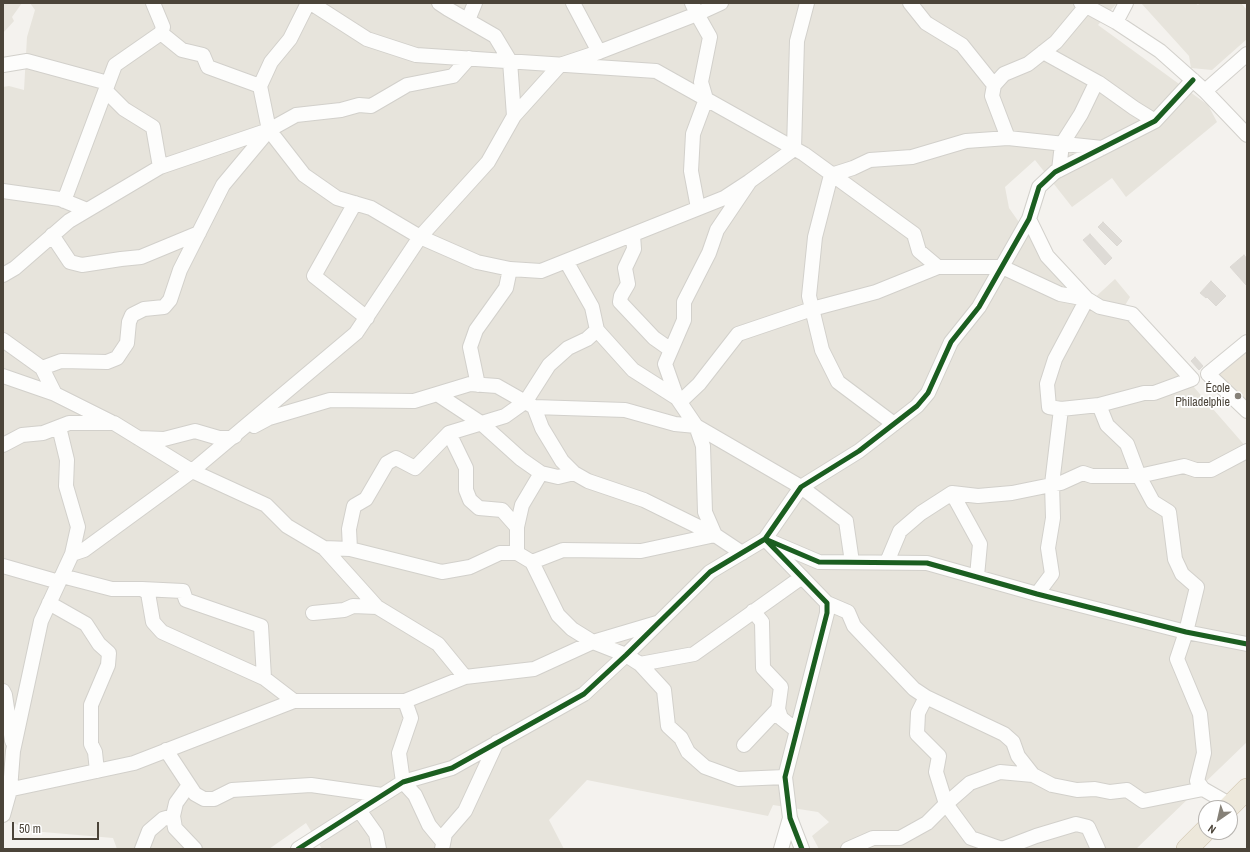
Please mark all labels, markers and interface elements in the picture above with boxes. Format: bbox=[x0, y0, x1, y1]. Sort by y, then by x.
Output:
place label: École Philadelphie bbox=[1175, 382, 1230, 410]
marker: École Philadelphie bbox=[1233, 391, 1243, 401]
north arrow bbox=[1198, 800, 1238, 840]
scale bar bbox=[14, 814, 101, 840]
text: 50 m bbox=[19, 821, 41, 837]
text: N bbox=[1205, 821, 1218, 837]

